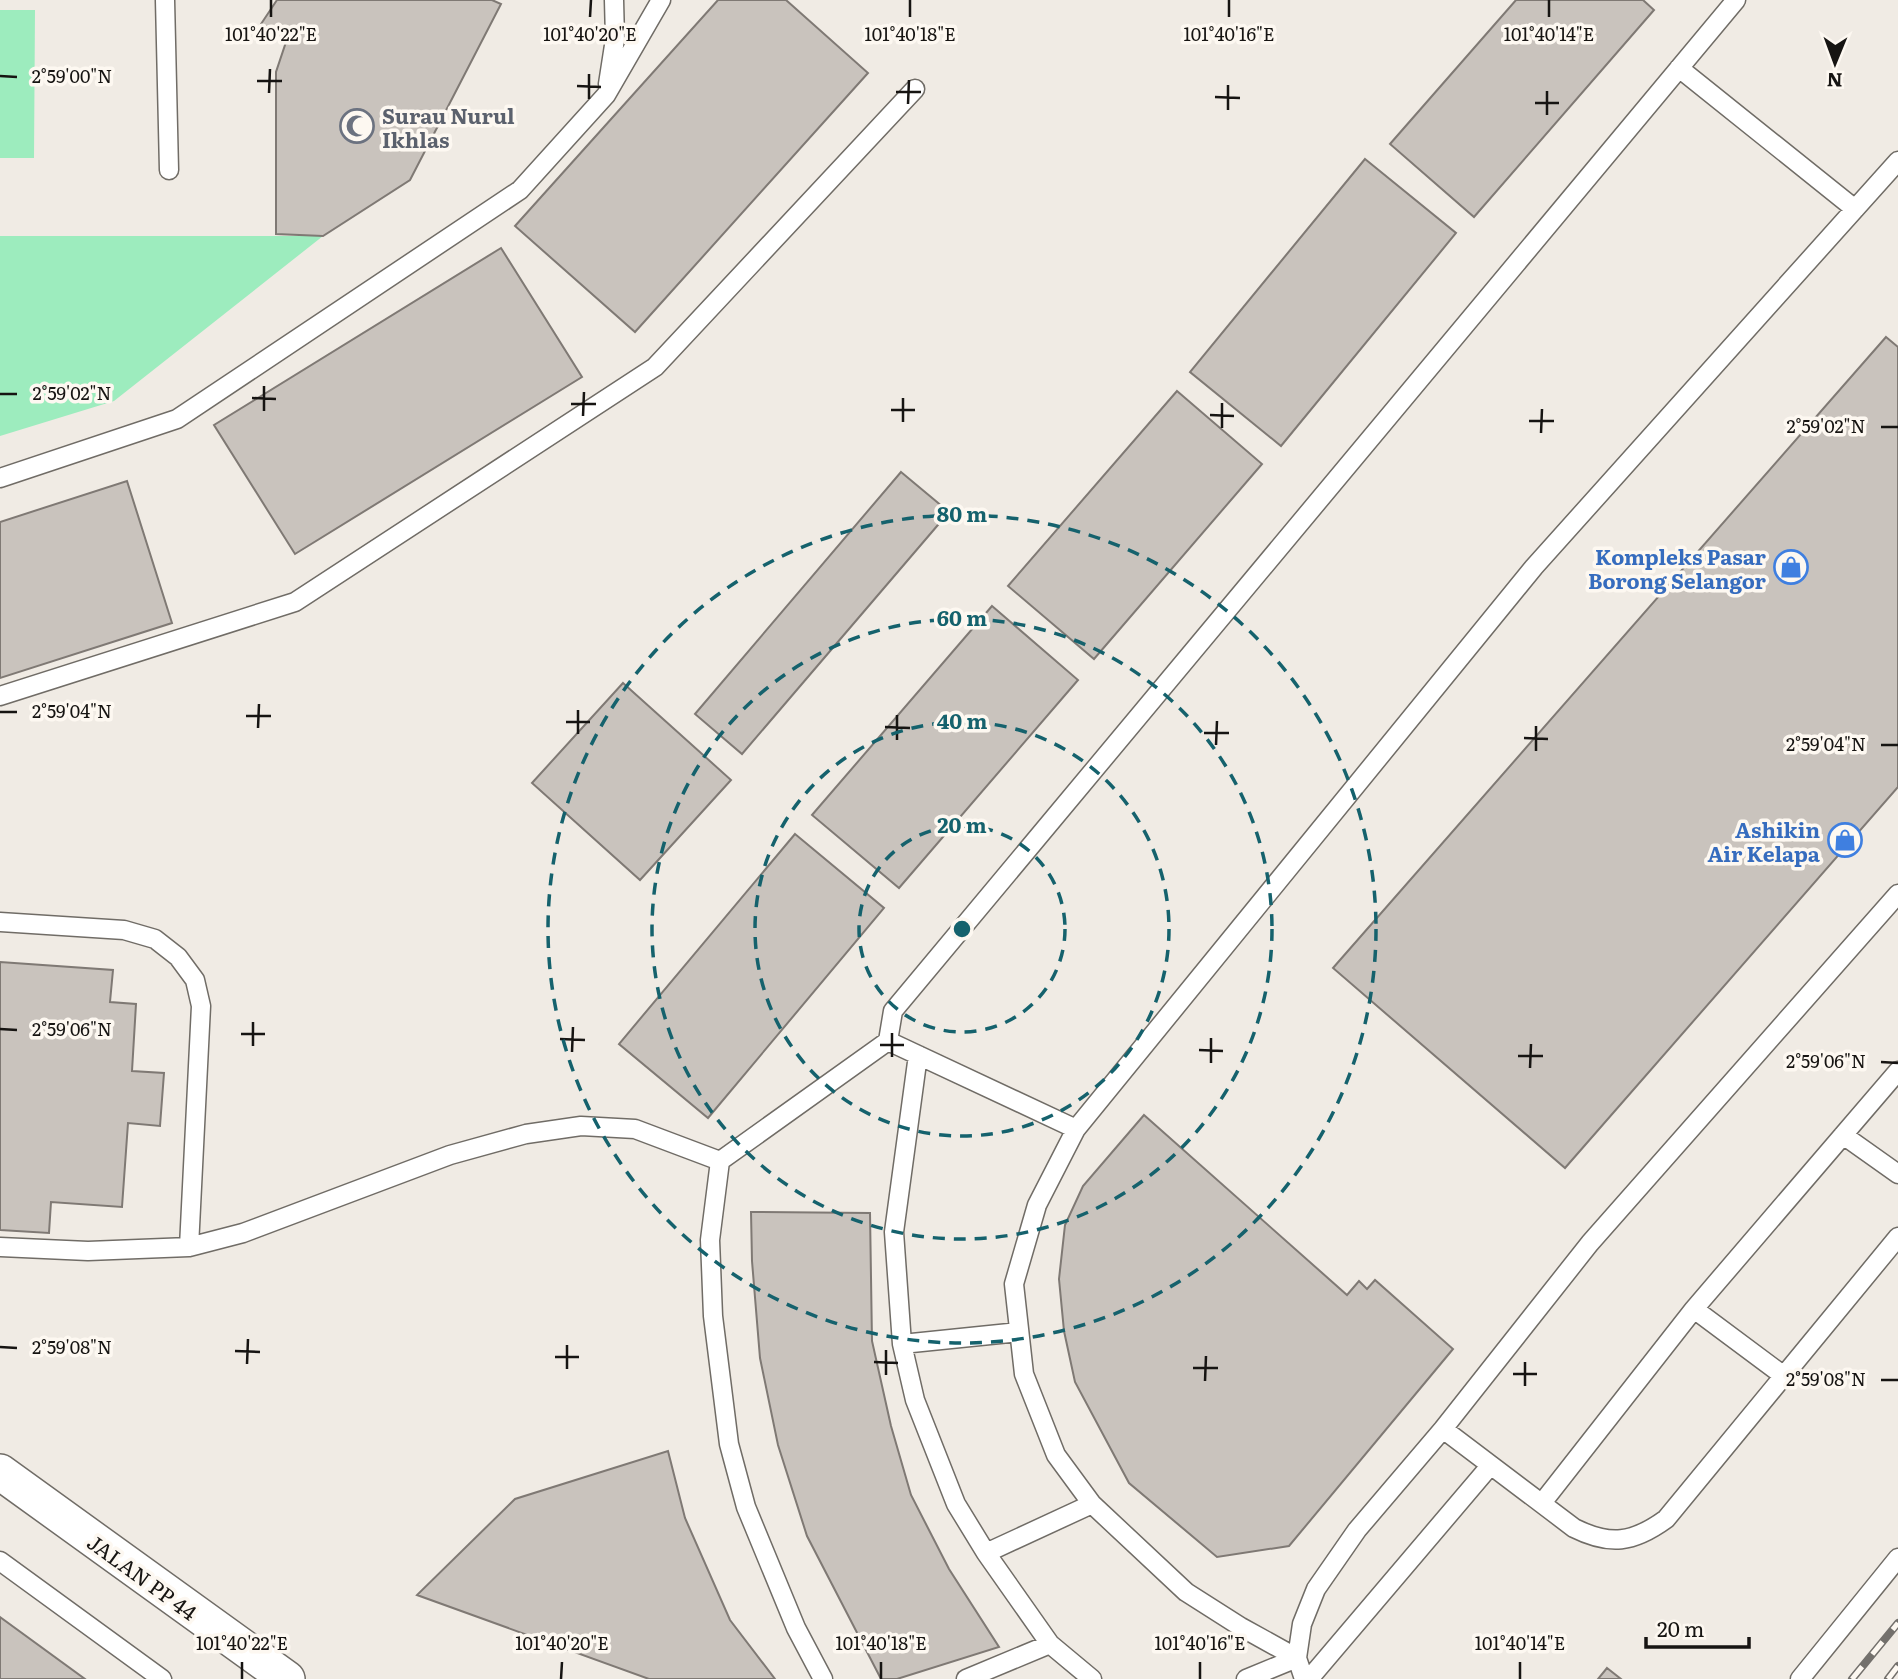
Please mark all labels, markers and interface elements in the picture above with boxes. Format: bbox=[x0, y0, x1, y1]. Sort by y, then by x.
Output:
text: 101°40'22"E bbox=[225, 20, 317, 47]
text: 101°40'20"E bbox=[543, 20, 637, 47]
text: 101°40'18"E bbox=[864, 20, 956, 47]
text: 101°40'16"E bbox=[1184, 20, 1274, 47]
text: 101°40'14"E bbox=[1504, 20, 1594, 47]
north arrow bbox=[1800, 28, 1870, 98]
text: 2°59'00"N bbox=[32, 62, 112, 89]
text: N bbox=[1826, 67, 1843, 95]
place label: Surau Nurul Ikhlas bbox=[382, 99, 515, 154]
mosque icon: Surau Nurul Ikhlas bbox=[338, 107, 376, 145]
text: 2°59'02"N bbox=[32, 379, 112, 406]
text: 2°59'02"N bbox=[1786, 412, 1866, 439]
text: 80 m bbox=[937, 497, 987, 528]
place label: Kompleks Pasar Borong Selangor bbox=[1588, 540, 1767, 595]
shop icon: Kompleks Pasar Borong Selangor bbox=[1772, 548, 1810, 586]
text: 60 m bbox=[937, 601, 987, 632]
text: 2°59'04"N bbox=[32, 697, 112, 724]
text: 40 m bbox=[937, 704, 987, 735]
text: 2°59'04"N bbox=[1786, 730, 1866, 757]
text: 20 m bbox=[937, 808, 987, 839]
place label: Ashikin Air Kelapa bbox=[1707, 813, 1821, 868]
shop icon: Ashikin Air Kelapa bbox=[1826, 821, 1864, 859]
centre of rings bbox=[950, 917, 974, 941]
text: 2°59'06"N bbox=[32, 1015, 112, 1042]
text: 2°59'06"N bbox=[1786, 1047, 1866, 1074]
text: 2°59'08"N bbox=[32, 1333, 112, 1360]
text: 2°59'08"N bbox=[1786, 1365, 1866, 1392]
street label: JALAN PP 44 bbox=[82, 1526, 205, 1627]
scale bar bbox=[1646, 1606, 1749, 1650]
text: 20 m bbox=[1657, 1612, 1704, 1643]
text: 101°40'22"E bbox=[196, 1629, 288, 1656]
text: 101°40'20"E bbox=[515, 1629, 609, 1656]
text: 101°40'18"E bbox=[835, 1629, 927, 1656]
text: 101°40'16"E bbox=[1155, 1629, 1245, 1656]
text: 101°40'14"E bbox=[1475, 1629, 1565, 1656]

